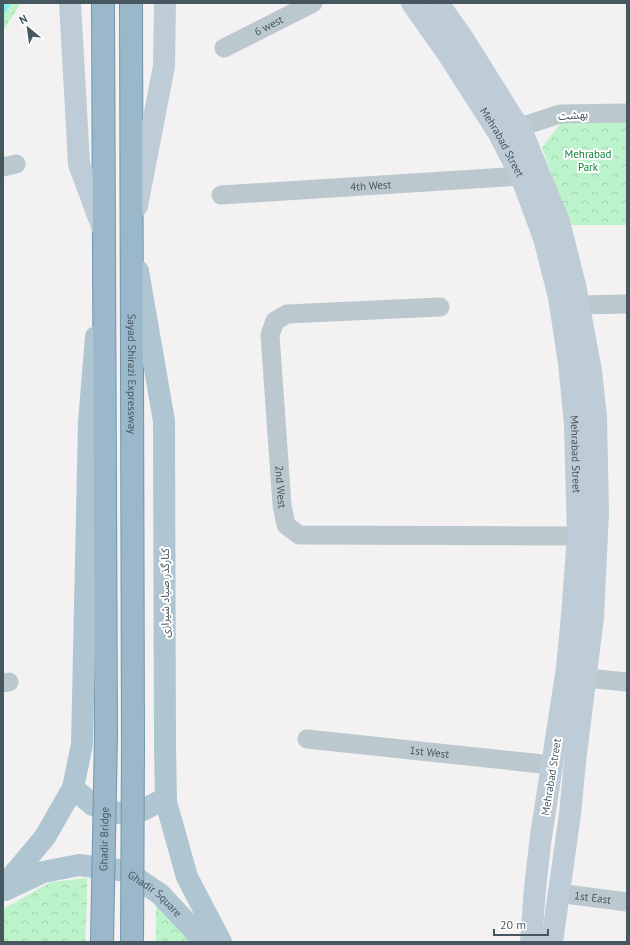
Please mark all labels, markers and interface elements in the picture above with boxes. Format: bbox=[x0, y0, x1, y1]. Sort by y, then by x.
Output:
north arrow bbox=[8, 8, 48, 48]
text: N bbox=[17, 11, 30, 27]
street label: 6 west bbox=[252, 12, 286, 39]
street label: Mehrabad Street bbox=[477, 105, 527, 180]
street label: بهشت bbox=[558, 107, 588, 123]
park label: Mehrabad Park bbox=[565, 147, 611, 174]
street label: 4th West bbox=[350, 177, 392, 194]
street label: Sayad Shirazi Expressway bbox=[125, 314, 139, 435]
street label: Mehrabad Street bbox=[567, 415, 584, 494]
street label: 2nd West bbox=[272, 465, 290, 510]
street label: کنارگذر صیاد شیرازی bbox=[158, 548, 172, 638]
street label: Mehrabad Street bbox=[538, 737, 564, 817]
street label: 1st West bbox=[409, 743, 450, 761]
street label: Ghadir Bridge bbox=[96, 806, 112, 871]
street label: Ghadir Square bbox=[125, 867, 185, 920]
street label: 1st East bbox=[573, 888, 612, 907]
scale bar bbox=[494, 911, 548, 937]
text: 20 m bbox=[500, 917, 526, 932]

